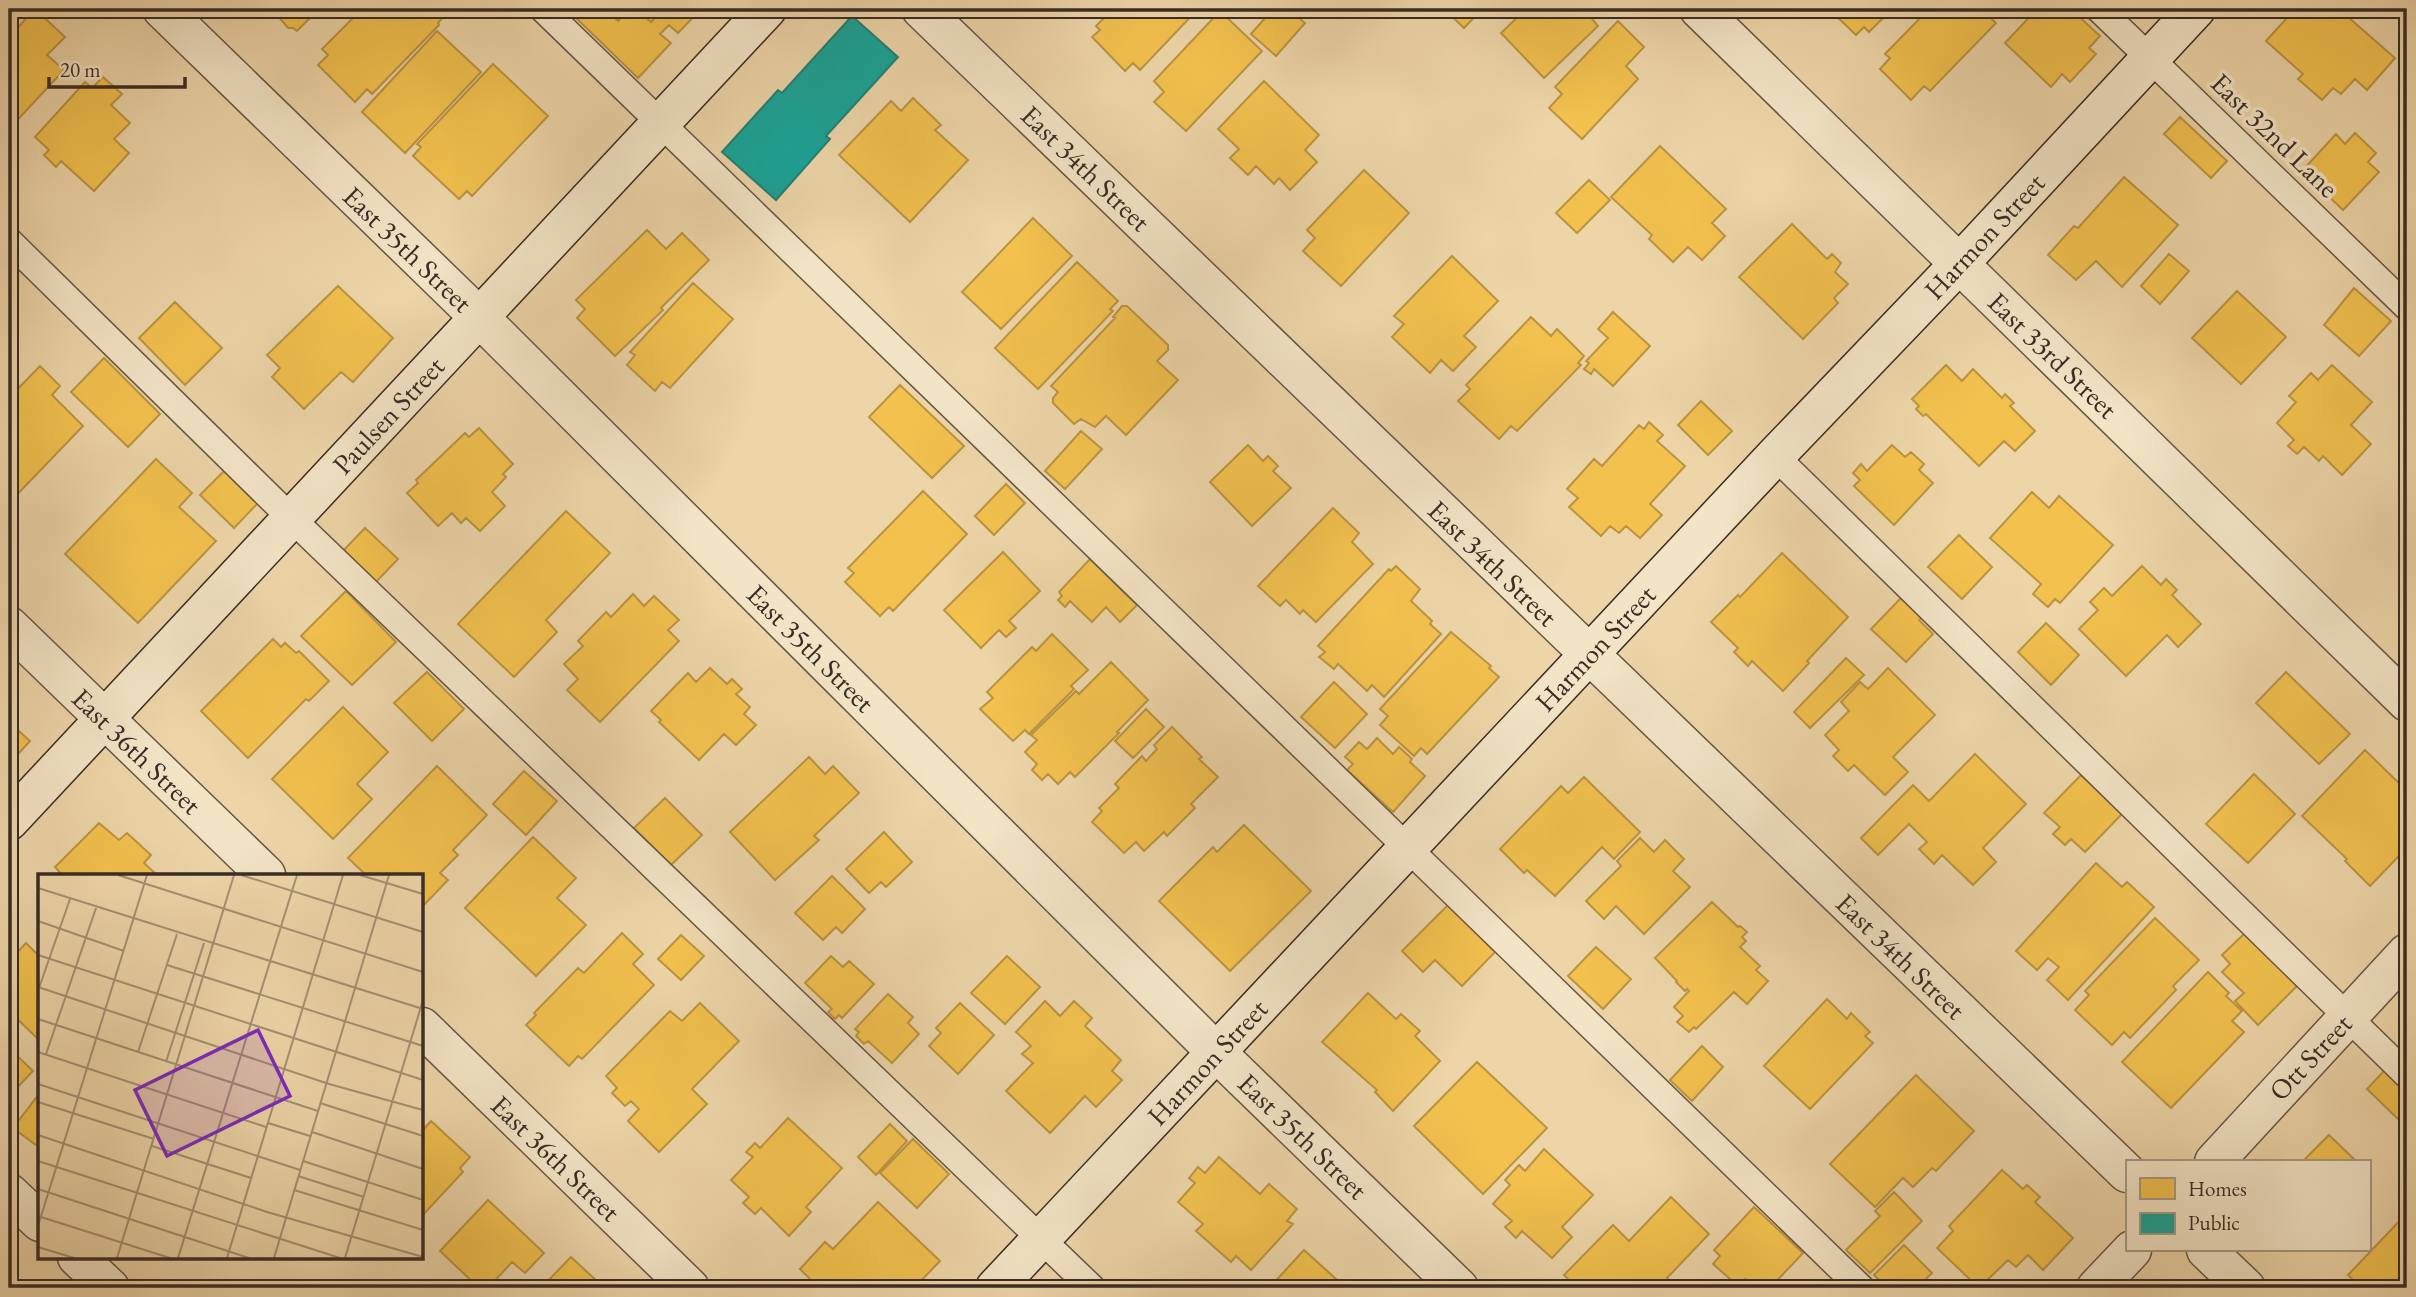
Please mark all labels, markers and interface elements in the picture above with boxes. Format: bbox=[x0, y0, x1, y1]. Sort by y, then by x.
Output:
scale bar bbox=[49, 46, 186, 90]
text: 20 m bbox=[60, 56, 101, 83]
street label: East 32nd Lane bbox=[2203, 65, 2347, 205]
street label: East 34th Street bbox=[1013, 97, 1159, 239]
street label: Harmon Street bbox=[1916, 165, 2052, 307]
street label: East 35th Street bbox=[335, 178, 481, 320]
street label: East 33rd Street bbox=[1980, 284, 2126, 426]
street label: Paulsen Street bbox=[324, 348, 452, 482]
street label: East 34th Street bbox=[1420, 492, 1566, 634]
street label: East 35th Street bbox=[739, 576, 883, 720]
street label: Harmon Street bbox=[1527, 577, 1663, 719]
street label: East 36th Street bbox=[64, 680, 210, 822]
inset map bbox=[38, 874, 424, 1258]
street label: East 34th Street bbox=[1828, 885, 1974, 1027]
street label: Harmon Street bbox=[1139, 991, 1275, 1133]
street label: Ott Street bbox=[2261, 1006, 2359, 1108]
street label: East 35th Street bbox=[1230, 1065, 1376, 1207]
street label: East 36th Street bbox=[483, 1087, 629, 1229]
legend bbox=[2126, 1160, 2370, 1252]
text: Homes bbox=[2188, 1175, 2247, 1202]
text: Public bbox=[2188, 1209, 2240, 1236]

